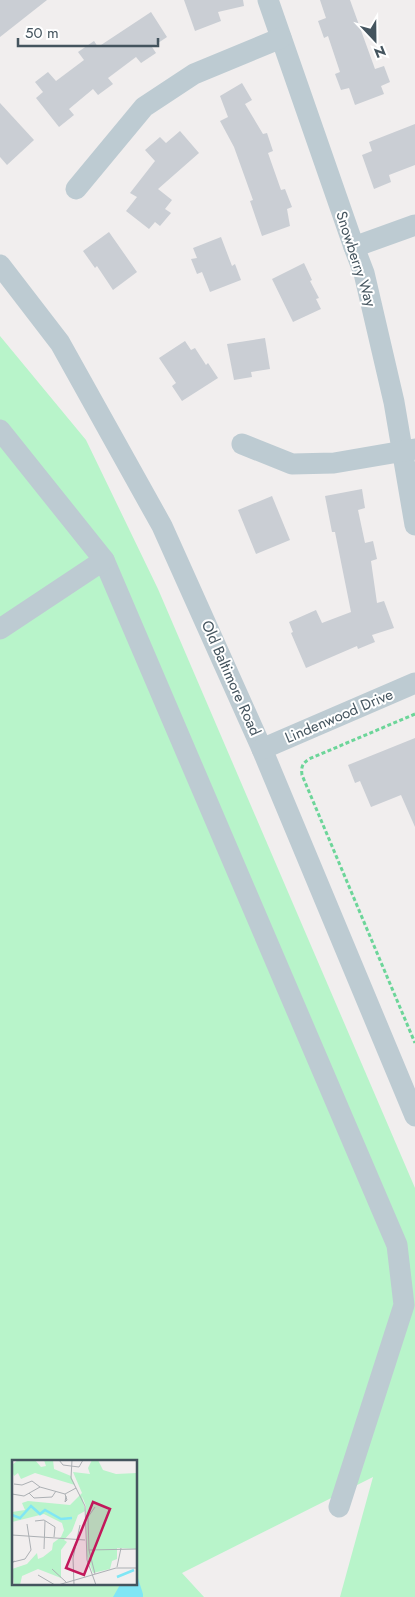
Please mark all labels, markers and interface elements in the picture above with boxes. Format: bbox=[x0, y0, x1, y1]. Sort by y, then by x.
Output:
scale bar bbox=[18, 15, 158, 47]
north arrow bbox=[350, 15, 400, 65]
text: 50 m bbox=[25, 22, 59, 44]
text: N bbox=[371, 41, 389, 63]
street label: Snowberry Way bbox=[330, 208, 382, 310]
street label: Old Baltimore Road bbox=[196, 617, 266, 739]
street label: Lindenwood Drive bbox=[282, 683, 397, 749]
inset map bbox=[12, 1460, 138, 1584]

